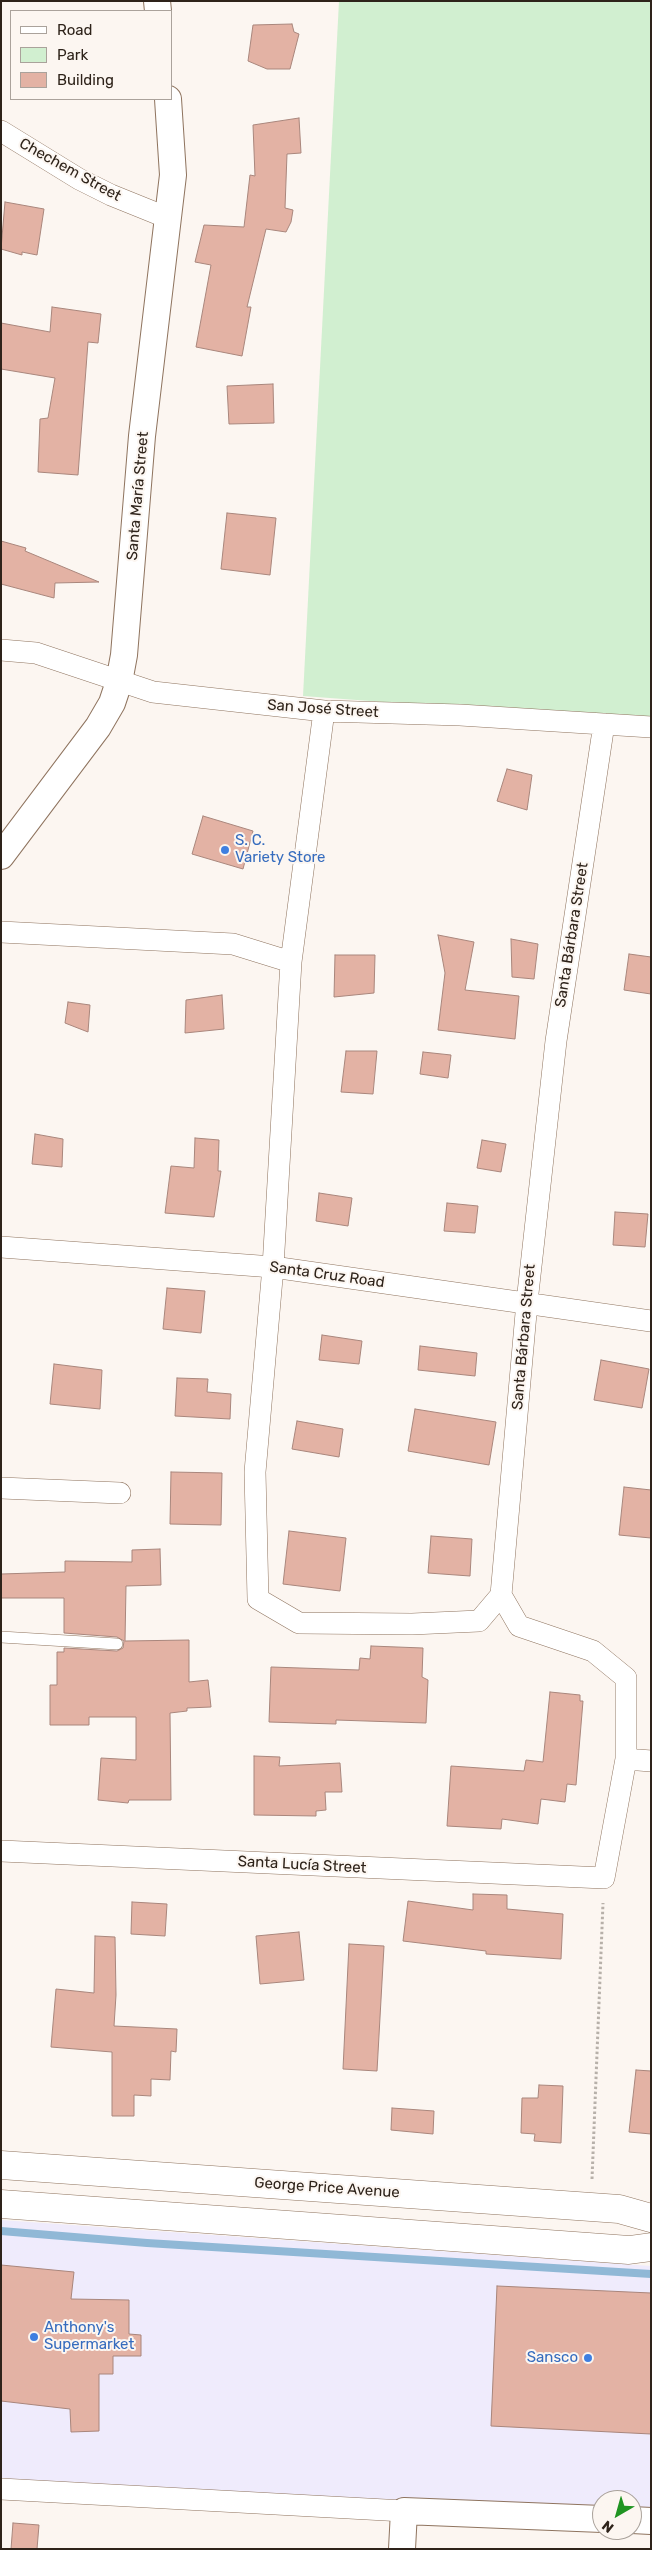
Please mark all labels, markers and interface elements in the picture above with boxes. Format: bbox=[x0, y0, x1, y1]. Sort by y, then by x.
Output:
legend bbox=[10, 10, 172, 100]
text: Road bbox=[57, 21, 93, 39]
text: Park bbox=[57, 46, 88, 64]
text: Building bbox=[57, 71, 114, 89]
street label: Chechem Street bbox=[16, 135, 124, 205]
street label: Santa María Street bbox=[123, 431, 153, 561]
street label: San José Street bbox=[267, 696, 379, 722]
place label: S. C. Variety Store bbox=[235, 832, 326, 867]
marker: S. C. Variety Store bbox=[219, 844, 231, 856]
street label: Santa Bárbara Street bbox=[552, 861, 592, 1009]
street label: Santa Cruz Road bbox=[268, 1258, 386, 1292]
street label: Santa Bárbara Street bbox=[509, 1263, 539, 1411]
street label: Santa Lucía Street bbox=[237, 1853, 367, 1877]
street label: George Price Avenue bbox=[254, 2174, 400, 2202]
place label: Anthony's Supermarket bbox=[44, 2319, 134, 2354]
marker: Anthony's Supermarket bbox=[28, 2331, 40, 2343]
place label: Sansco bbox=[527, 2349, 578, 2367]
marker: Sansco bbox=[582, 2352, 594, 2364]
north arrow bbox=[592, 2490, 642, 2540]
text: N bbox=[599, 2517, 617, 2536]

